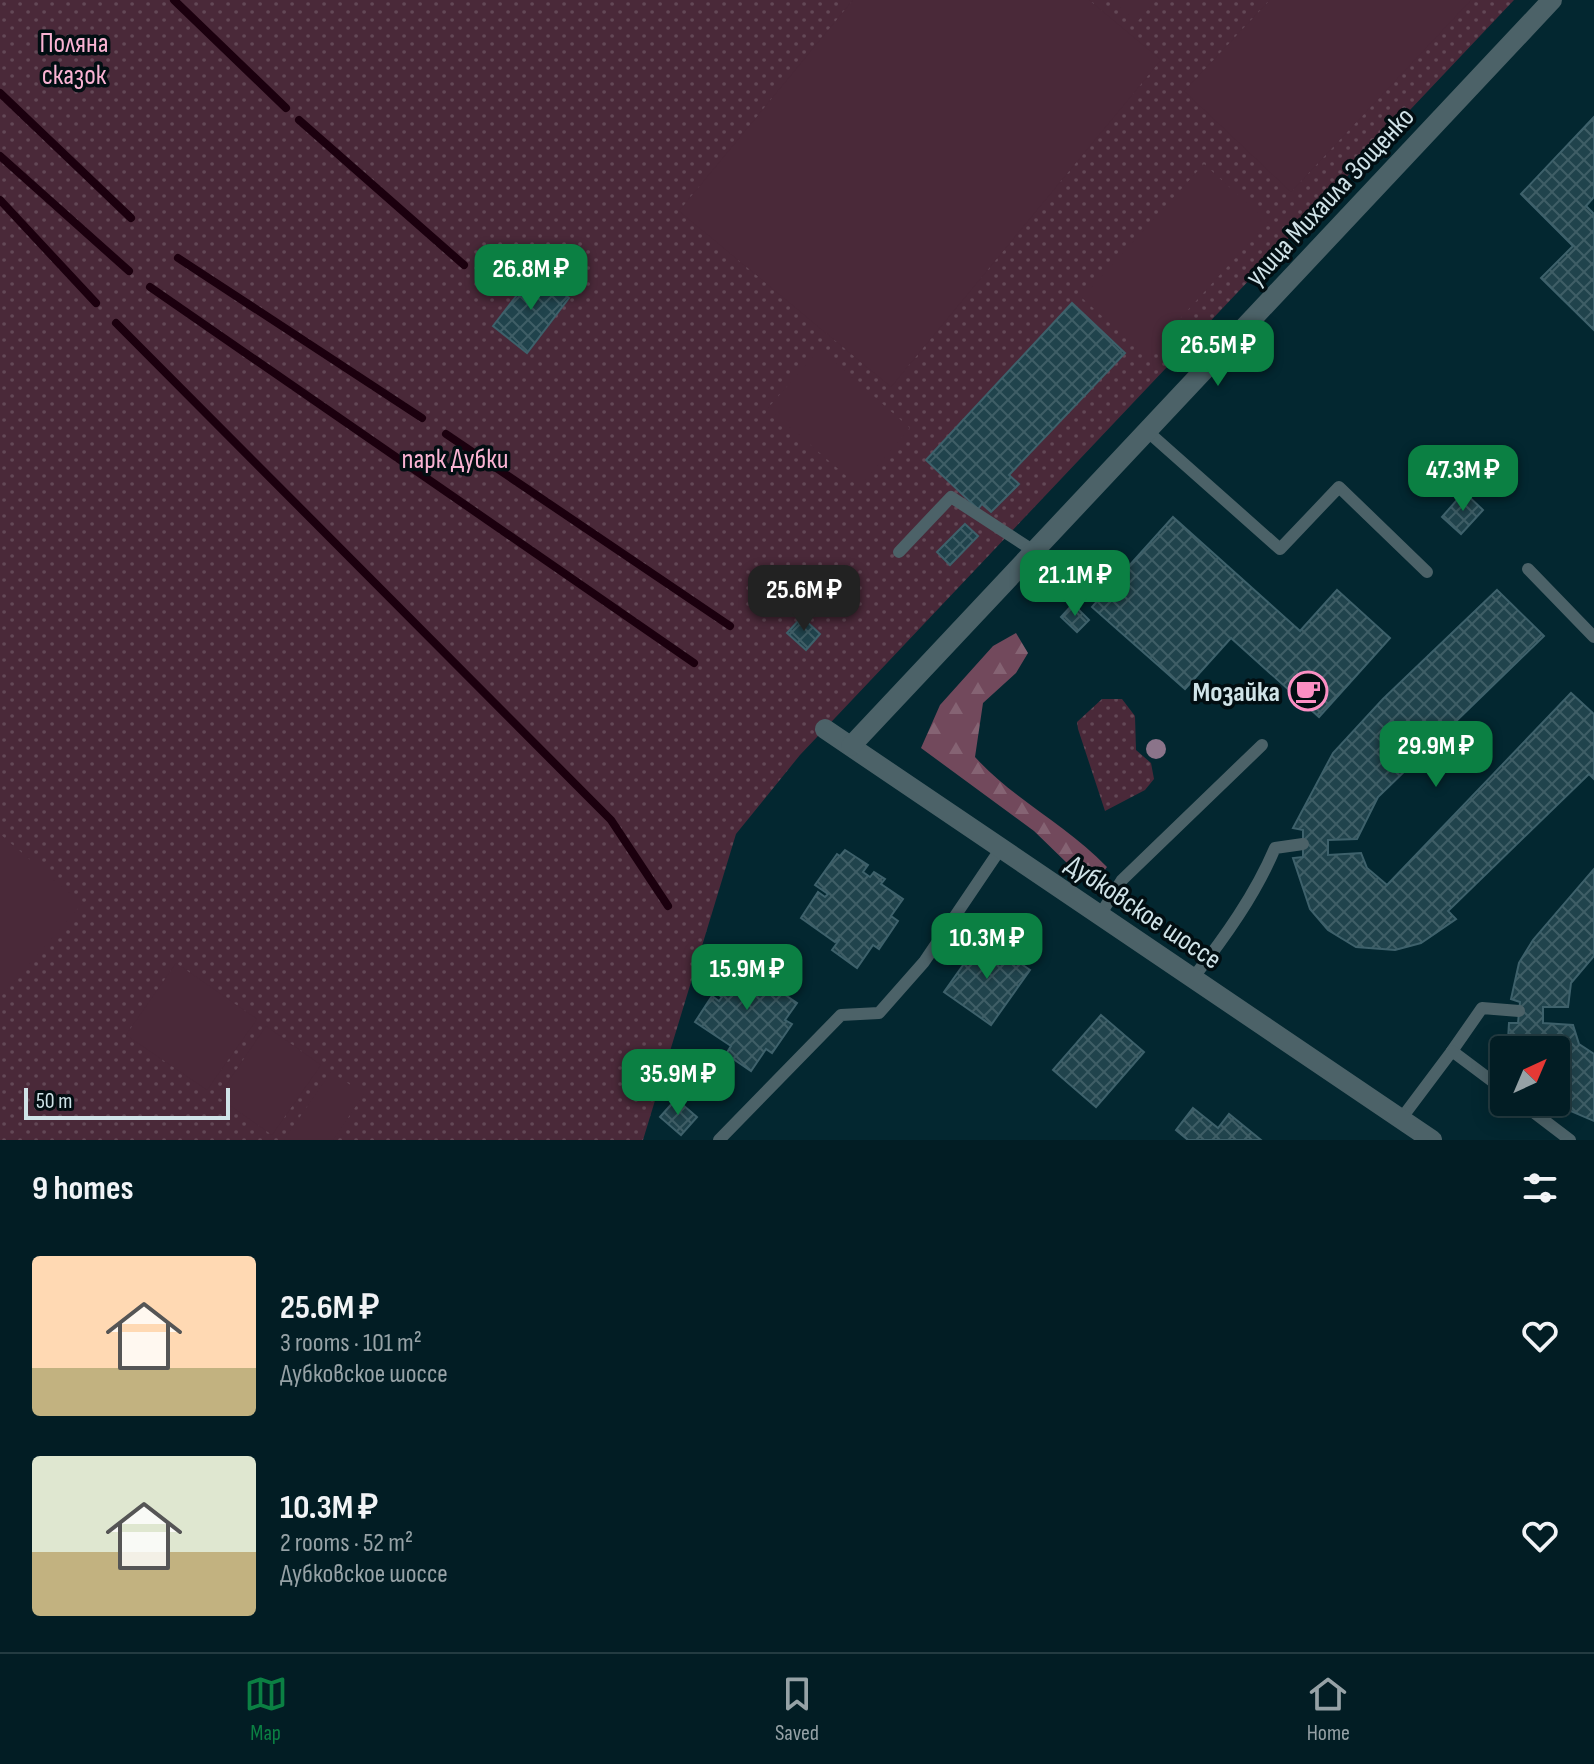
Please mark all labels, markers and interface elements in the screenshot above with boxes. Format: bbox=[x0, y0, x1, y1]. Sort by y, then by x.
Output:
park label: Поляна сказок bbox=[39, 27, 109, 92]
street label: улица Михаила Зощенко bbox=[1239, 101, 1421, 293]
pin: 26.8M ₽ bbox=[457, 244, 605, 312]
text: 26.8M ₽ bbox=[493, 254, 569, 285]
pin: 26.5M ₽ bbox=[1144, 320, 1292, 388]
text: 26.5M ₽ bbox=[1180, 330, 1256, 361]
park label: парк Дубки bbox=[401, 443, 509, 476]
pin: 47.3M ₽ bbox=[1389, 445, 1537, 513]
text: 47.3M ₽ bbox=[1426, 455, 1500, 486]
pin: 21.1M ₽ bbox=[1001, 550, 1149, 618]
text: 21.1M ₽ bbox=[1038, 560, 1112, 591]
pin: 25.6M ₽ bbox=[730, 565, 878, 633]
text: 25.6M ₽ bbox=[766, 575, 842, 606]
cafe icon: Мозайка bbox=[1287, 670, 1329, 712]
place label: Мозайка bbox=[1193, 676, 1280, 709]
pin: 29.9M ₽ bbox=[1362, 721, 1510, 789]
text: 29.9M ₽ bbox=[1398, 731, 1474, 762]
street label: Дубковское шоссе bbox=[1059, 848, 1227, 976]
pin: 10.3M ₽ bbox=[913, 913, 1061, 981]
text: 10.3M ₽ bbox=[949, 923, 1025, 954]
pin: 15.9M ₽ bbox=[673, 944, 821, 1012]
text: 15.9M ₽ bbox=[709, 954, 785, 985]
north arrow bbox=[1490, 1036, 1570, 1116]
map controls bbox=[1490, 1036, 1570, 1116]
pin: 35.9M ₽ bbox=[604, 1049, 752, 1117]
text: 35.9M ₽ bbox=[640, 1059, 716, 1090]
scale bar bbox=[24, 1084, 230, 1120]
text: 50 m bbox=[36, 1088, 72, 1115]
icon: filters bbox=[1518, 1166, 1562, 1210]
text: 9 homes bbox=[32, 1168, 133, 1209]
text: 25.6M ₽ bbox=[280, 1287, 379, 1328]
icon: home bbox=[96, 1288, 192, 1384]
icon: heart bbox=[1518, 1314, 1562, 1358]
text: 3 rooms · 101 m² bbox=[280, 1328, 422, 1359]
text: Дубковское шоссе bbox=[280, 1359, 448, 1390]
text: 10.3M ₽ bbox=[280, 1487, 378, 1528]
icon: home bbox=[96, 1488, 192, 1584]
icon: heart bbox=[1518, 1514, 1562, 1558]
text: 2 rooms · 52 m² bbox=[280, 1528, 413, 1559]
text: Дубковское шоссе bbox=[280, 1559, 448, 1590]
tab: Map bbox=[244, 1672, 288, 1747]
tab: Saved bbox=[775, 1672, 819, 1747]
tab: Home bbox=[1306, 1672, 1350, 1747]

